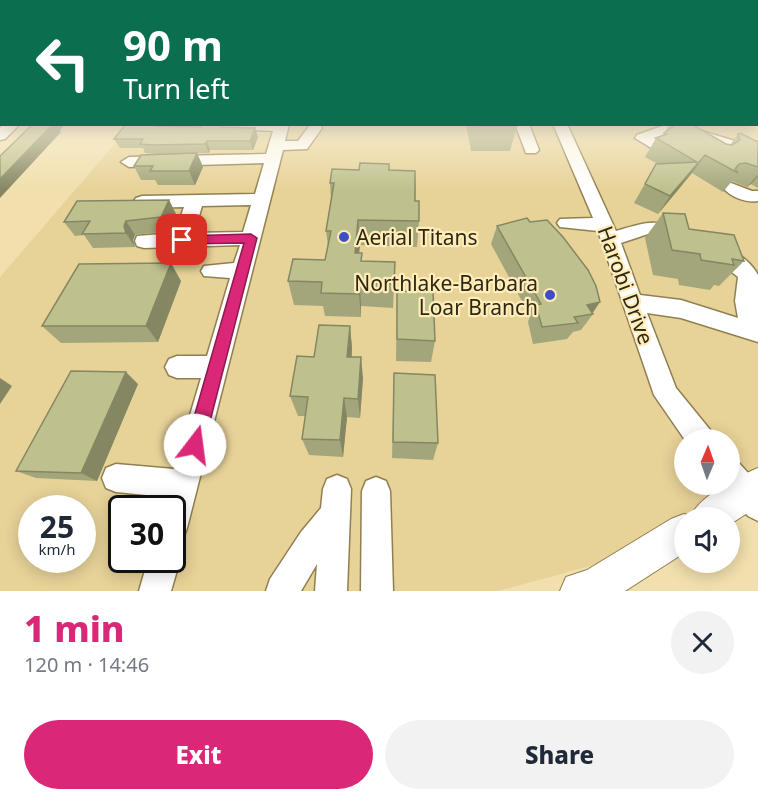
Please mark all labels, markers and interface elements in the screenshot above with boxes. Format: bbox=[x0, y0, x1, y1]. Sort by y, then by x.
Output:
text: 90 m bbox=[123, 16, 223, 73]
icon: left bbox=[24, 24, 102, 102]
text: Turn left bbox=[123, 70, 229, 107]
pin bbox=[156, 214, 207, 265]
street label: Harobi Drive bbox=[592, 222, 660, 348]
icon: arrive bbox=[165, 223, 198, 256]
place label: Aerial Titans bbox=[356, 223, 478, 251]
marker: Aerial Titans bbox=[337, 230, 351, 244]
place label: Northlake-Barbara Loar Branch bbox=[354, 269, 538, 321]
marker: Northlake-Barbara Loar Branch bbox=[543, 288, 557, 302]
position arrow bbox=[163, 413, 227, 477]
north arrow bbox=[674, 429, 740, 495]
map controls bbox=[674, 429, 740, 573]
speed limit sign: 30 bbox=[108, 495, 186, 573]
text: 25 bbox=[40, 506, 74, 547]
button: sound bbox=[674, 507, 740, 573]
text: km/h bbox=[39, 539, 75, 559]
text: 1 min bbox=[24, 604, 125, 653]
button: close bbox=[671, 611, 734, 674]
text: 120 m · 14:46 bbox=[24, 651, 149, 678]
button: Exit bbox=[24, 720, 373, 789]
button: Share bbox=[385, 720, 734, 789]

